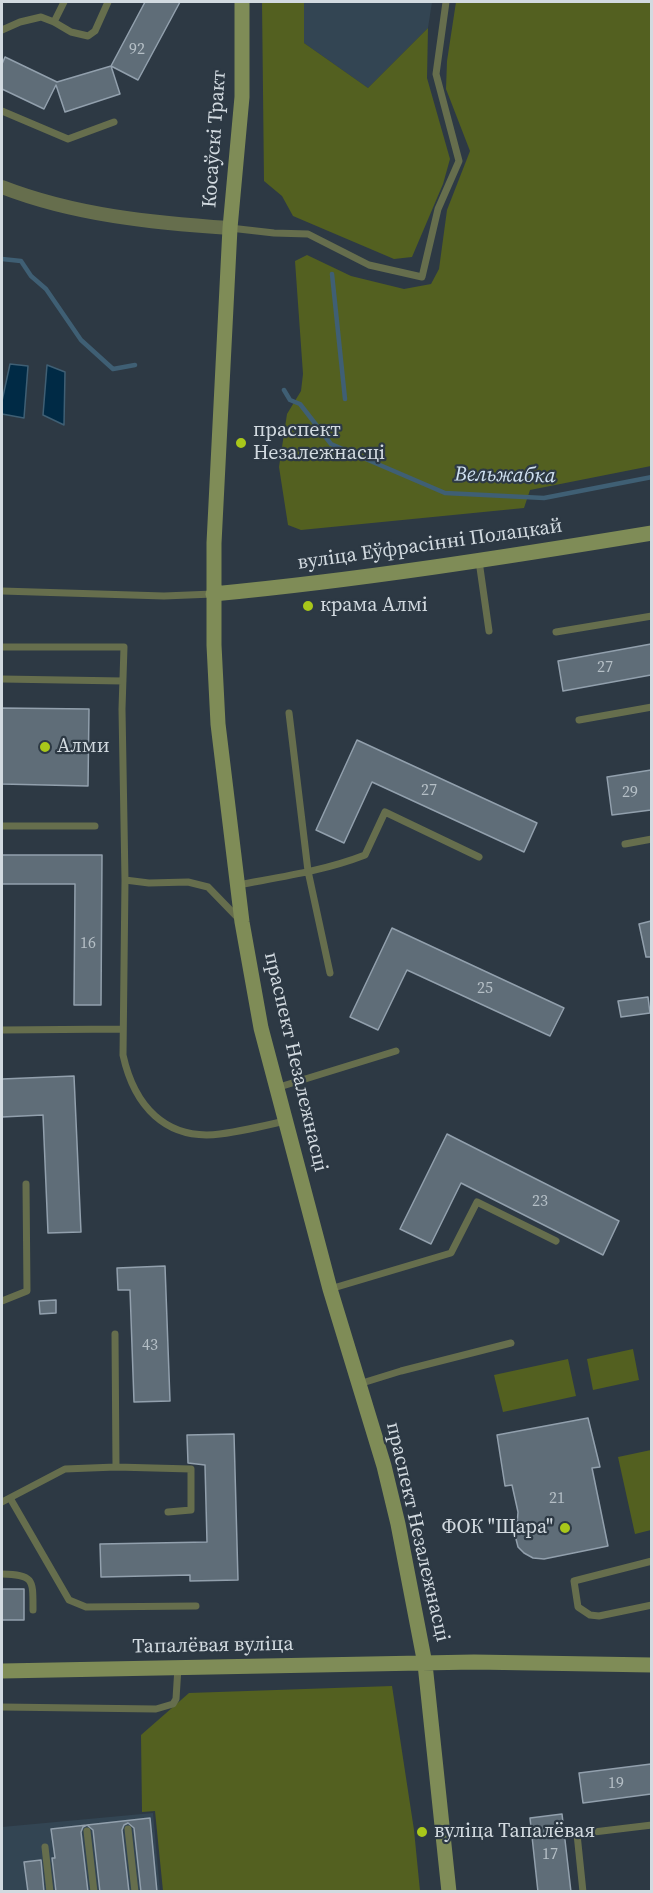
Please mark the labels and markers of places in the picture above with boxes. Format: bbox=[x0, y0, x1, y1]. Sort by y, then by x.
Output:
place label: праспект Незалежнасці bbox=[253, 419, 385, 466]
marker: праспект Незалежнасці bbox=[234, 436, 248, 450]
place label: крама Алмі bbox=[320, 594, 428, 618]
marker: крама Алмі bbox=[301, 599, 315, 613]
place label: Алми bbox=[57, 735, 110, 759]
marker: Алми bbox=[38, 740, 52, 754]
place label: ФОК "Щара" bbox=[442, 1516, 553, 1540]
marker: ФОК "Щара" bbox=[558, 1521, 572, 1535]
place label: вуліца Тапалёвая bbox=[434, 1820, 595, 1844]
marker: вуліца Тапалёвая bbox=[415, 1825, 429, 1839]

